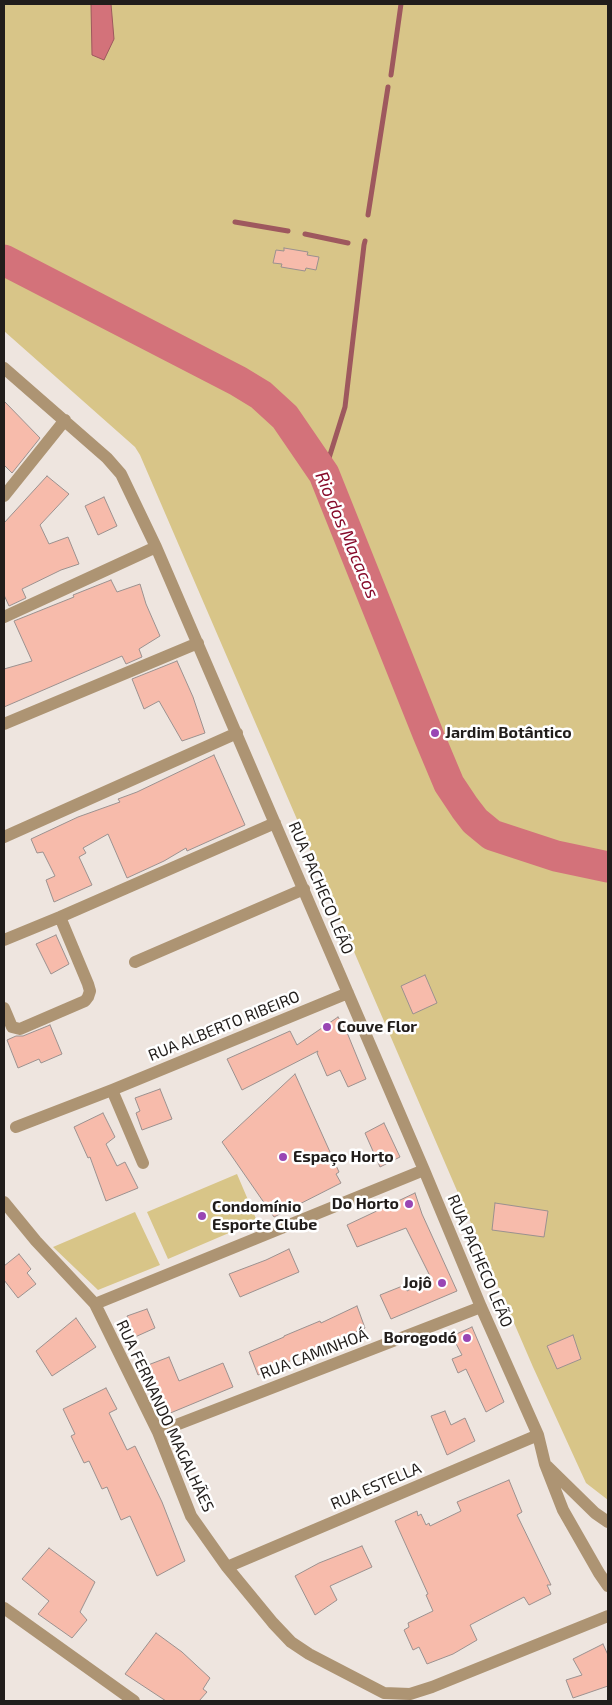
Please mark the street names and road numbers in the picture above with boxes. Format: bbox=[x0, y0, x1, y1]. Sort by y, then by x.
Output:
street label: RUA PACHECO LEÃO bbox=[284, 819, 358, 957]
street label: RUA ALBERTO RIBEIRO bbox=[145, 987, 303, 1065]
street label: RUA PACHECO LEÃO bbox=[443, 1192, 517, 1330]
street label: RUA FERNANDO MAGALHÃES bbox=[112, 1317, 218, 1515]
street label: RUA CAMINHOÁ bbox=[257, 1325, 371, 1383]
street label: RUA ESTELLA bbox=[328, 1458, 424, 1514]

